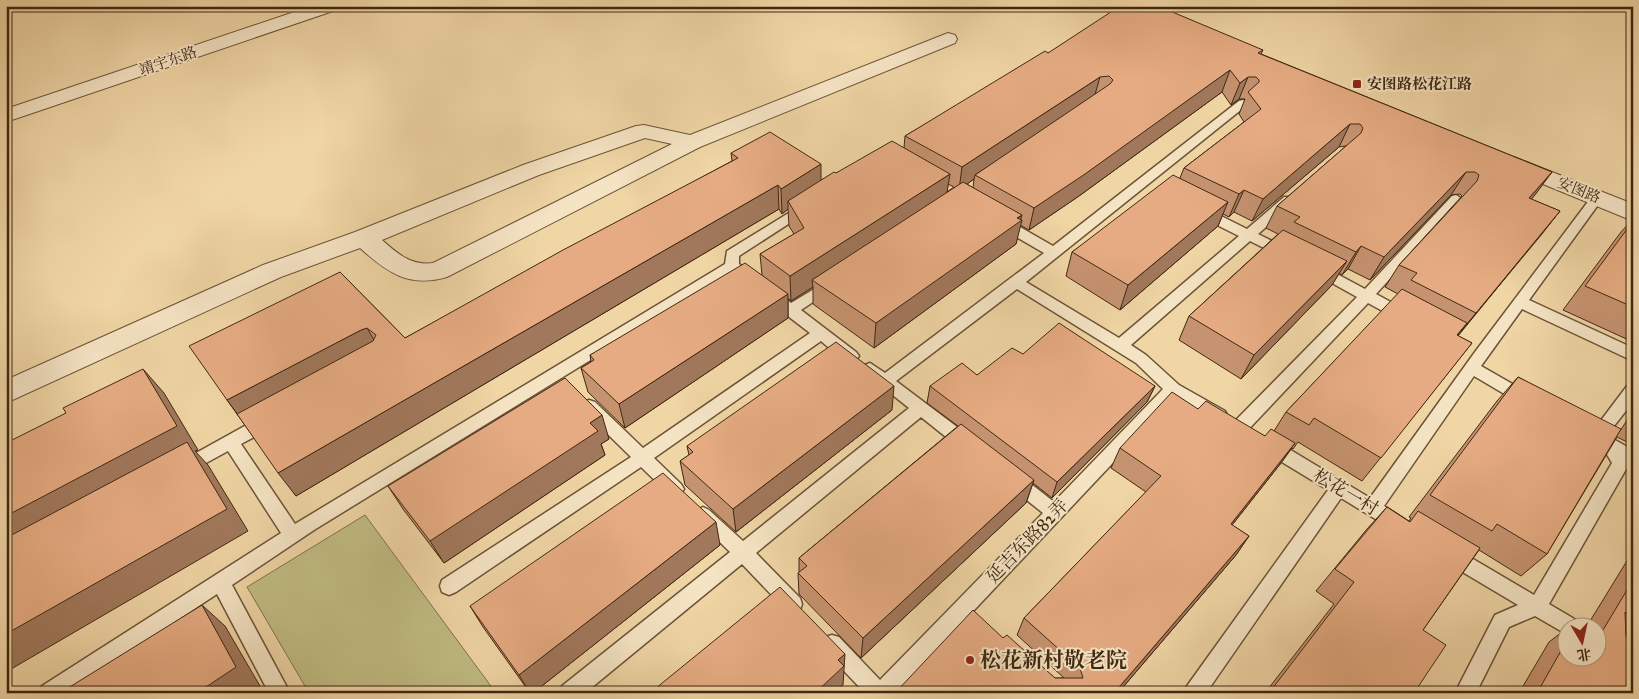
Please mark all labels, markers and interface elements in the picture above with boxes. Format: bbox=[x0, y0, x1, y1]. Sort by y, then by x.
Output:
street label: 靖宇东路 bbox=[137, 43, 199, 79]
place label: 安图路松花江路 bbox=[1367, 75, 1472, 93]
marker: 安图路松花江路 bbox=[1351, 78, 1363, 90]
street label: 安图路 bbox=[1555, 173, 1603, 207]
street label: 松花一村 bbox=[1309, 464, 1383, 520]
street label: 延吉东路82弄 bbox=[981, 494, 1073, 588]
north arrow bbox=[1556, 616, 1606, 666]
text: 北 bbox=[1576, 645, 1592, 664]
place label: 松花新村敬老院 bbox=[980, 647, 1127, 673]
marker: 松花新村敬老院 bbox=[964, 654, 976, 666]

